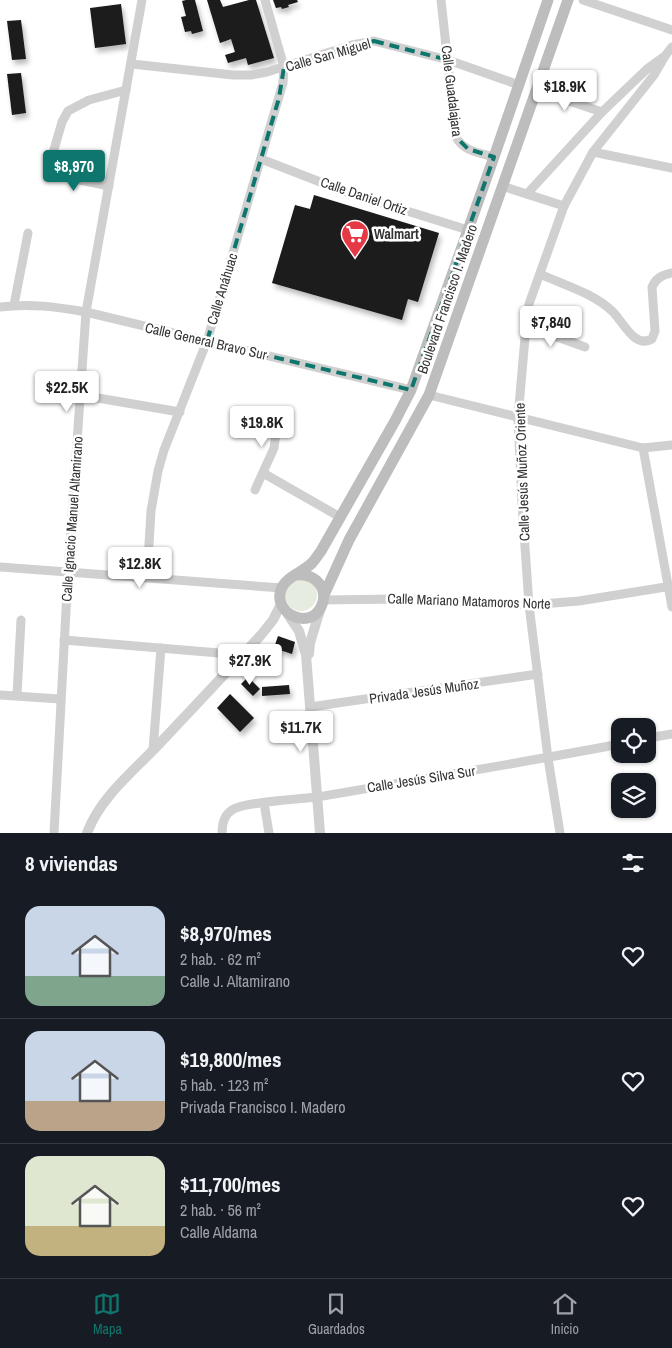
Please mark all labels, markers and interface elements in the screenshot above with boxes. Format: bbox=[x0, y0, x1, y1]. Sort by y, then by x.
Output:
street label: Calle San Miguel bbox=[284, 34, 372, 76]
street label: Calle Guadalajara bbox=[437, 44, 467, 138]
pin: $18.9K bbox=[524, 70, 606, 112]
text: $18.9K bbox=[544, 75, 586, 97]
pin: $8,970 bbox=[33, 150, 115, 192]
text: $8,970 bbox=[54, 155, 94, 177]
street label: Calle Daniel Ortiz bbox=[318, 173, 410, 219]
supermarket icon: Walmart bbox=[340, 219, 370, 258]
street label: Boulevard Francisco I. Madero bbox=[413, 222, 481, 376]
place label: Walmart bbox=[374, 225, 419, 243]
street label: Calle Anáhuac bbox=[203, 251, 242, 327]
pin: $7,840 bbox=[510, 306, 592, 348]
text: $7,840 bbox=[531, 311, 571, 333]
street label: Calle General Bravo Sur bbox=[143, 318, 269, 364]
pin: $22.5K bbox=[26, 370, 108, 413]
text: $22.5K bbox=[46, 376, 88, 398]
street label: Calle Jesús Muñoz Oriente bbox=[511, 402, 533, 542]
pin: $19.8K bbox=[221, 406, 303, 448]
text: $19.8K bbox=[241, 411, 283, 433]
street label: Calle Ignacio Manuel Altamirano bbox=[57, 436, 87, 602]
pin: $12.8K bbox=[99, 546, 181, 589]
text: $12.8K bbox=[119, 552, 161, 574]
street label: Calle Mariano Matamoros Norte bbox=[387, 589, 551, 613]
pin: $27.9K bbox=[209, 644, 291, 686]
text: $27.9K bbox=[229, 649, 271, 671]
street label: Privada Jesús Muñoz bbox=[368, 674, 480, 708]
pin: $11.7K bbox=[260, 710, 342, 753]
text: $11.7K bbox=[280, 716, 322, 738]
map controls bbox=[611, 718, 656, 818]
button: locate bbox=[611, 718, 656, 763]
street label: Calle Jesús Silva Sur bbox=[366, 762, 476, 796]
button: layers bbox=[611, 773, 656, 818]
text: 8 viviendas bbox=[25, 849, 118, 878]
icon: filters bbox=[619, 849, 647, 877]
text: $8,970/mes bbox=[180, 919, 272, 948]
icon: home bbox=[65, 926, 125, 986]
icon: heart bbox=[619, 942, 647, 970]
text: 2 hab. · 62 m² bbox=[180, 948, 261, 970]
text: Calle J. Altamirano bbox=[180, 970, 290, 992]
text: $19,800/mes bbox=[180, 1045, 282, 1074]
icon: home bbox=[65, 1051, 125, 1111]
icon: heart bbox=[619, 1067, 647, 1095]
text: 5 hab. · 123 m² bbox=[180, 1074, 268, 1096]
text: Privada Francisco I. Madero bbox=[180, 1096, 346, 1118]
text: $11,700/mes bbox=[180, 1170, 281, 1199]
icon: home bbox=[65, 1176, 125, 1236]
icon: heart bbox=[619, 1192, 647, 1220]
text: 2 hab. · 56 m² bbox=[180, 1199, 261, 1221]
text: Calle Aldama bbox=[180, 1221, 257, 1243]
tab: Mapa bbox=[93, 1290, 122, 1338]
tab: Guardados bbox=[308, 1290, 365, 1338]
tab: Inicio bbox=[551, 1290, 579, 1338]

